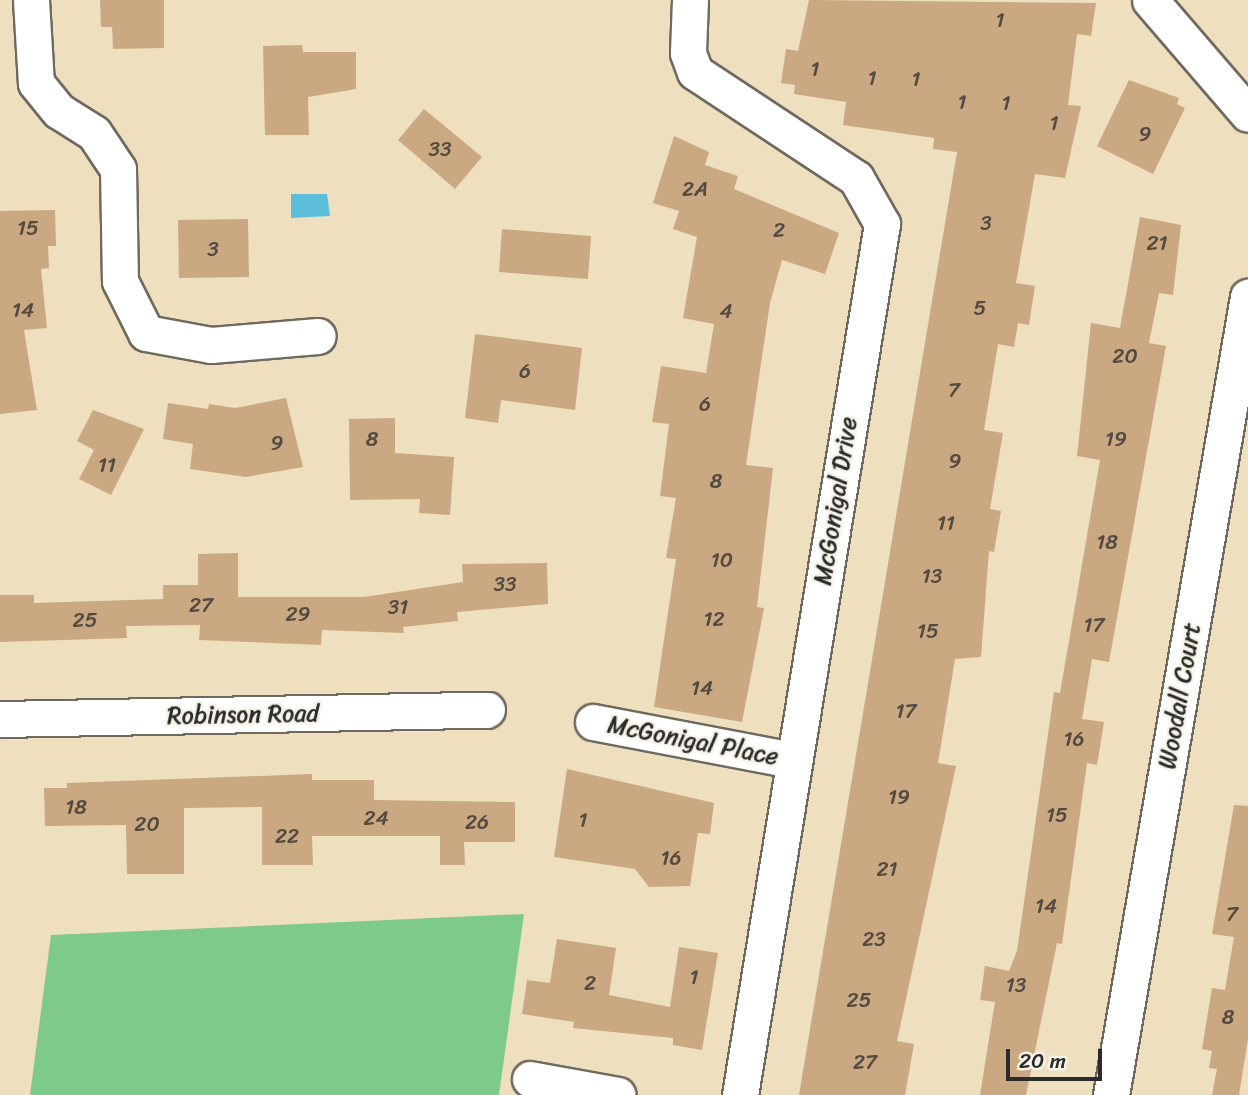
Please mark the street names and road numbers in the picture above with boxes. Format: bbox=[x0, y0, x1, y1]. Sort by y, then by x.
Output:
street label: McGonigal Drive bbox=[808, 415, 864, 587]
street label: Woodall Court bbox=[1153, 621, 1207, 771]
street label: Robinson Road bbox=[167, 699, 319, 731]
street label: McGonigal Place bbox=[605, 710, 781, 772]

